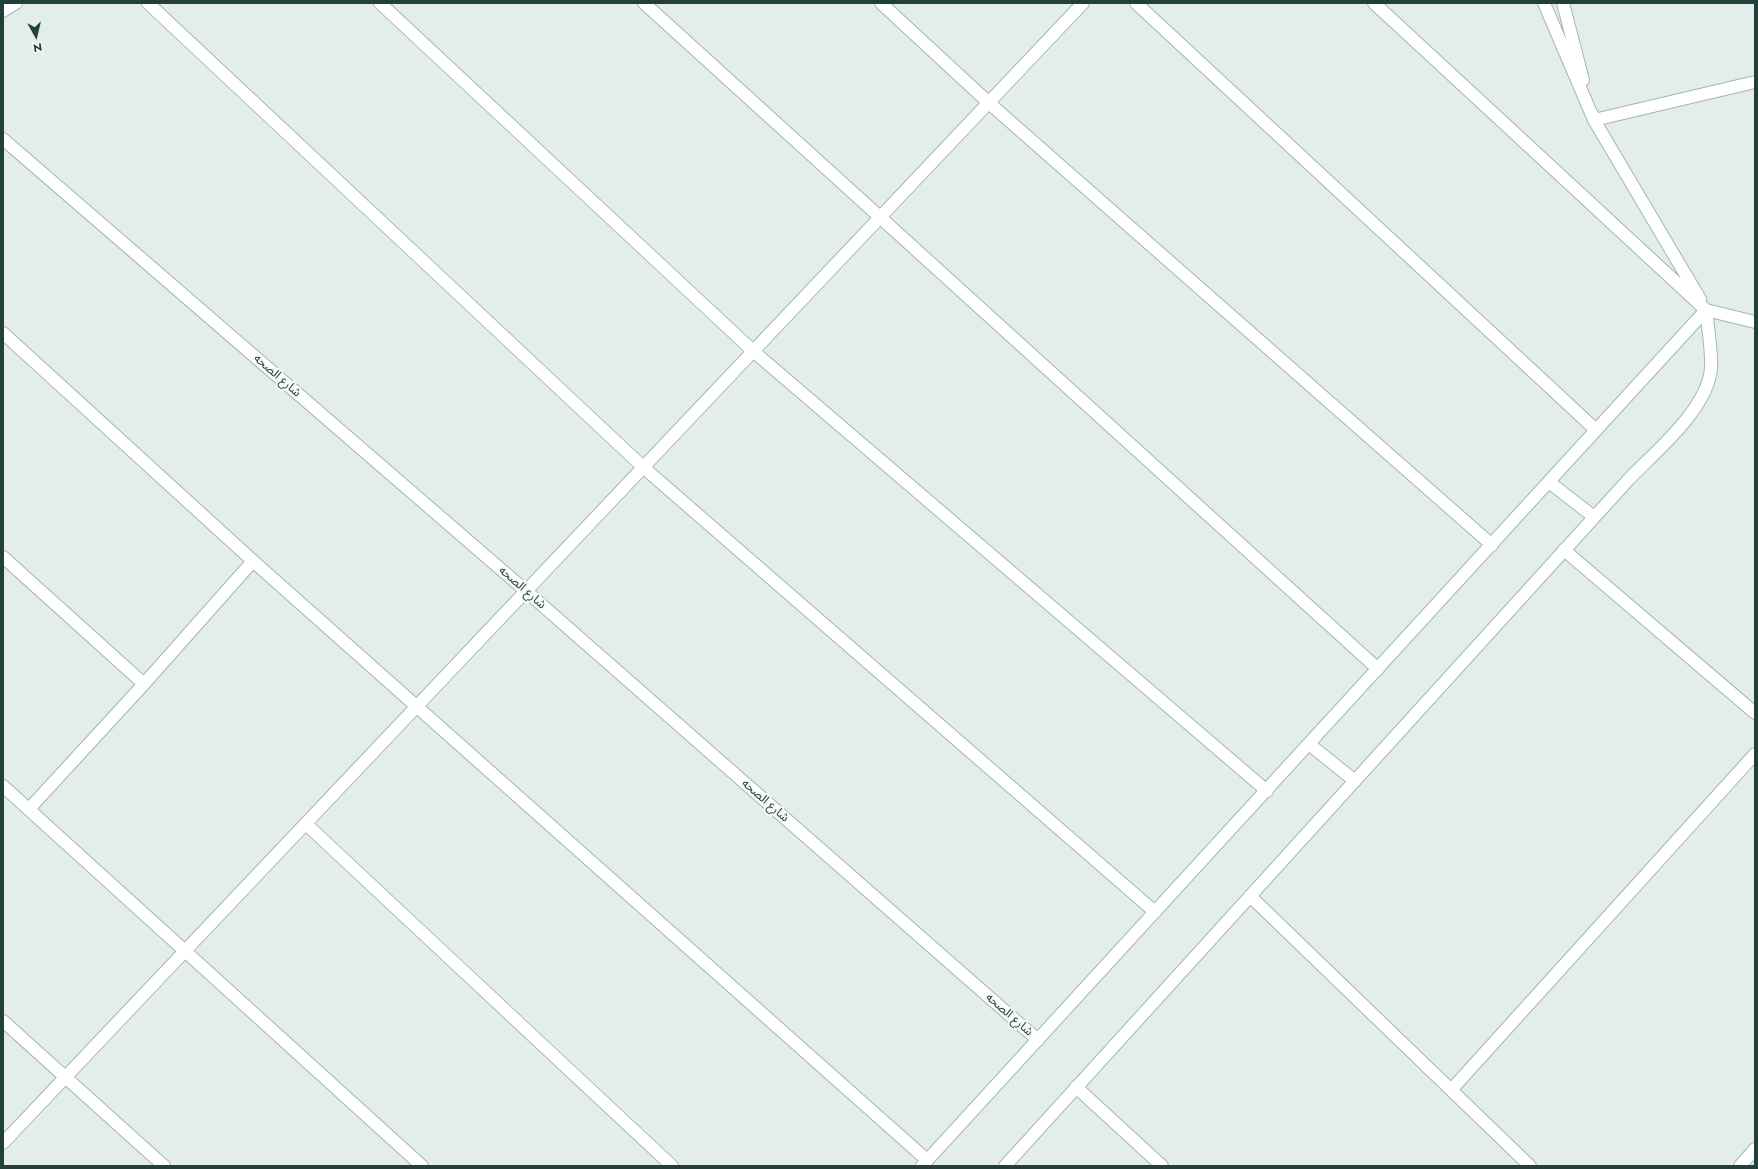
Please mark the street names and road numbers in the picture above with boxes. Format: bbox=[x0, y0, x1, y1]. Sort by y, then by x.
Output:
street label: شارع الصحه bbox=[250, 352, 304, 400]
street label: شارع الصحه bbox=[495, 564, 549, 612]
street label: شارع الصحه bbox=[738, 777, 792, 825]
street label: شارع الصحه bbox=[982, 991, 1036, 1039]

